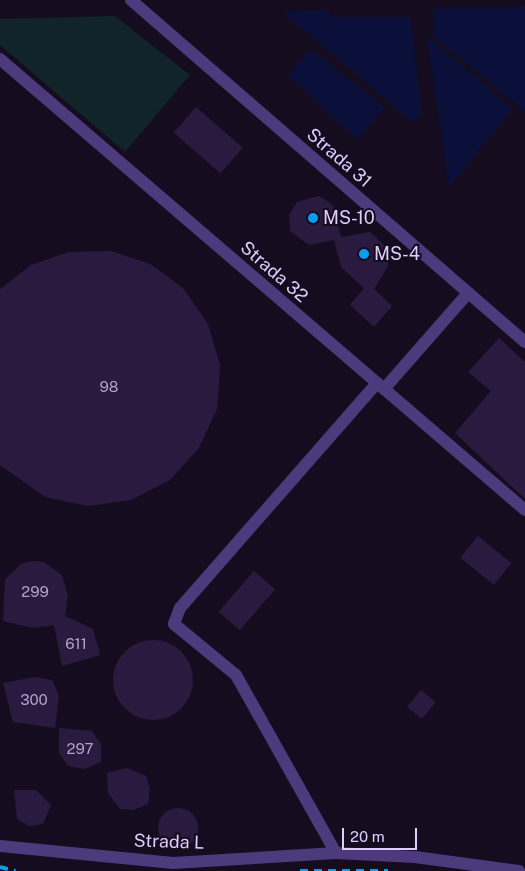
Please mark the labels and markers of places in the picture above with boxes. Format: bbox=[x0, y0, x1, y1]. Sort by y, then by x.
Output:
place label: MS-10 bbox=[323, 207, 375, 229]
marker: MS-10 bbox=[307, 212, 319, 224]
place label: MS-4 bbox=[374, 243, 420, 265]
marker: MS-4 bbox=[358, 248, 370, 260]

